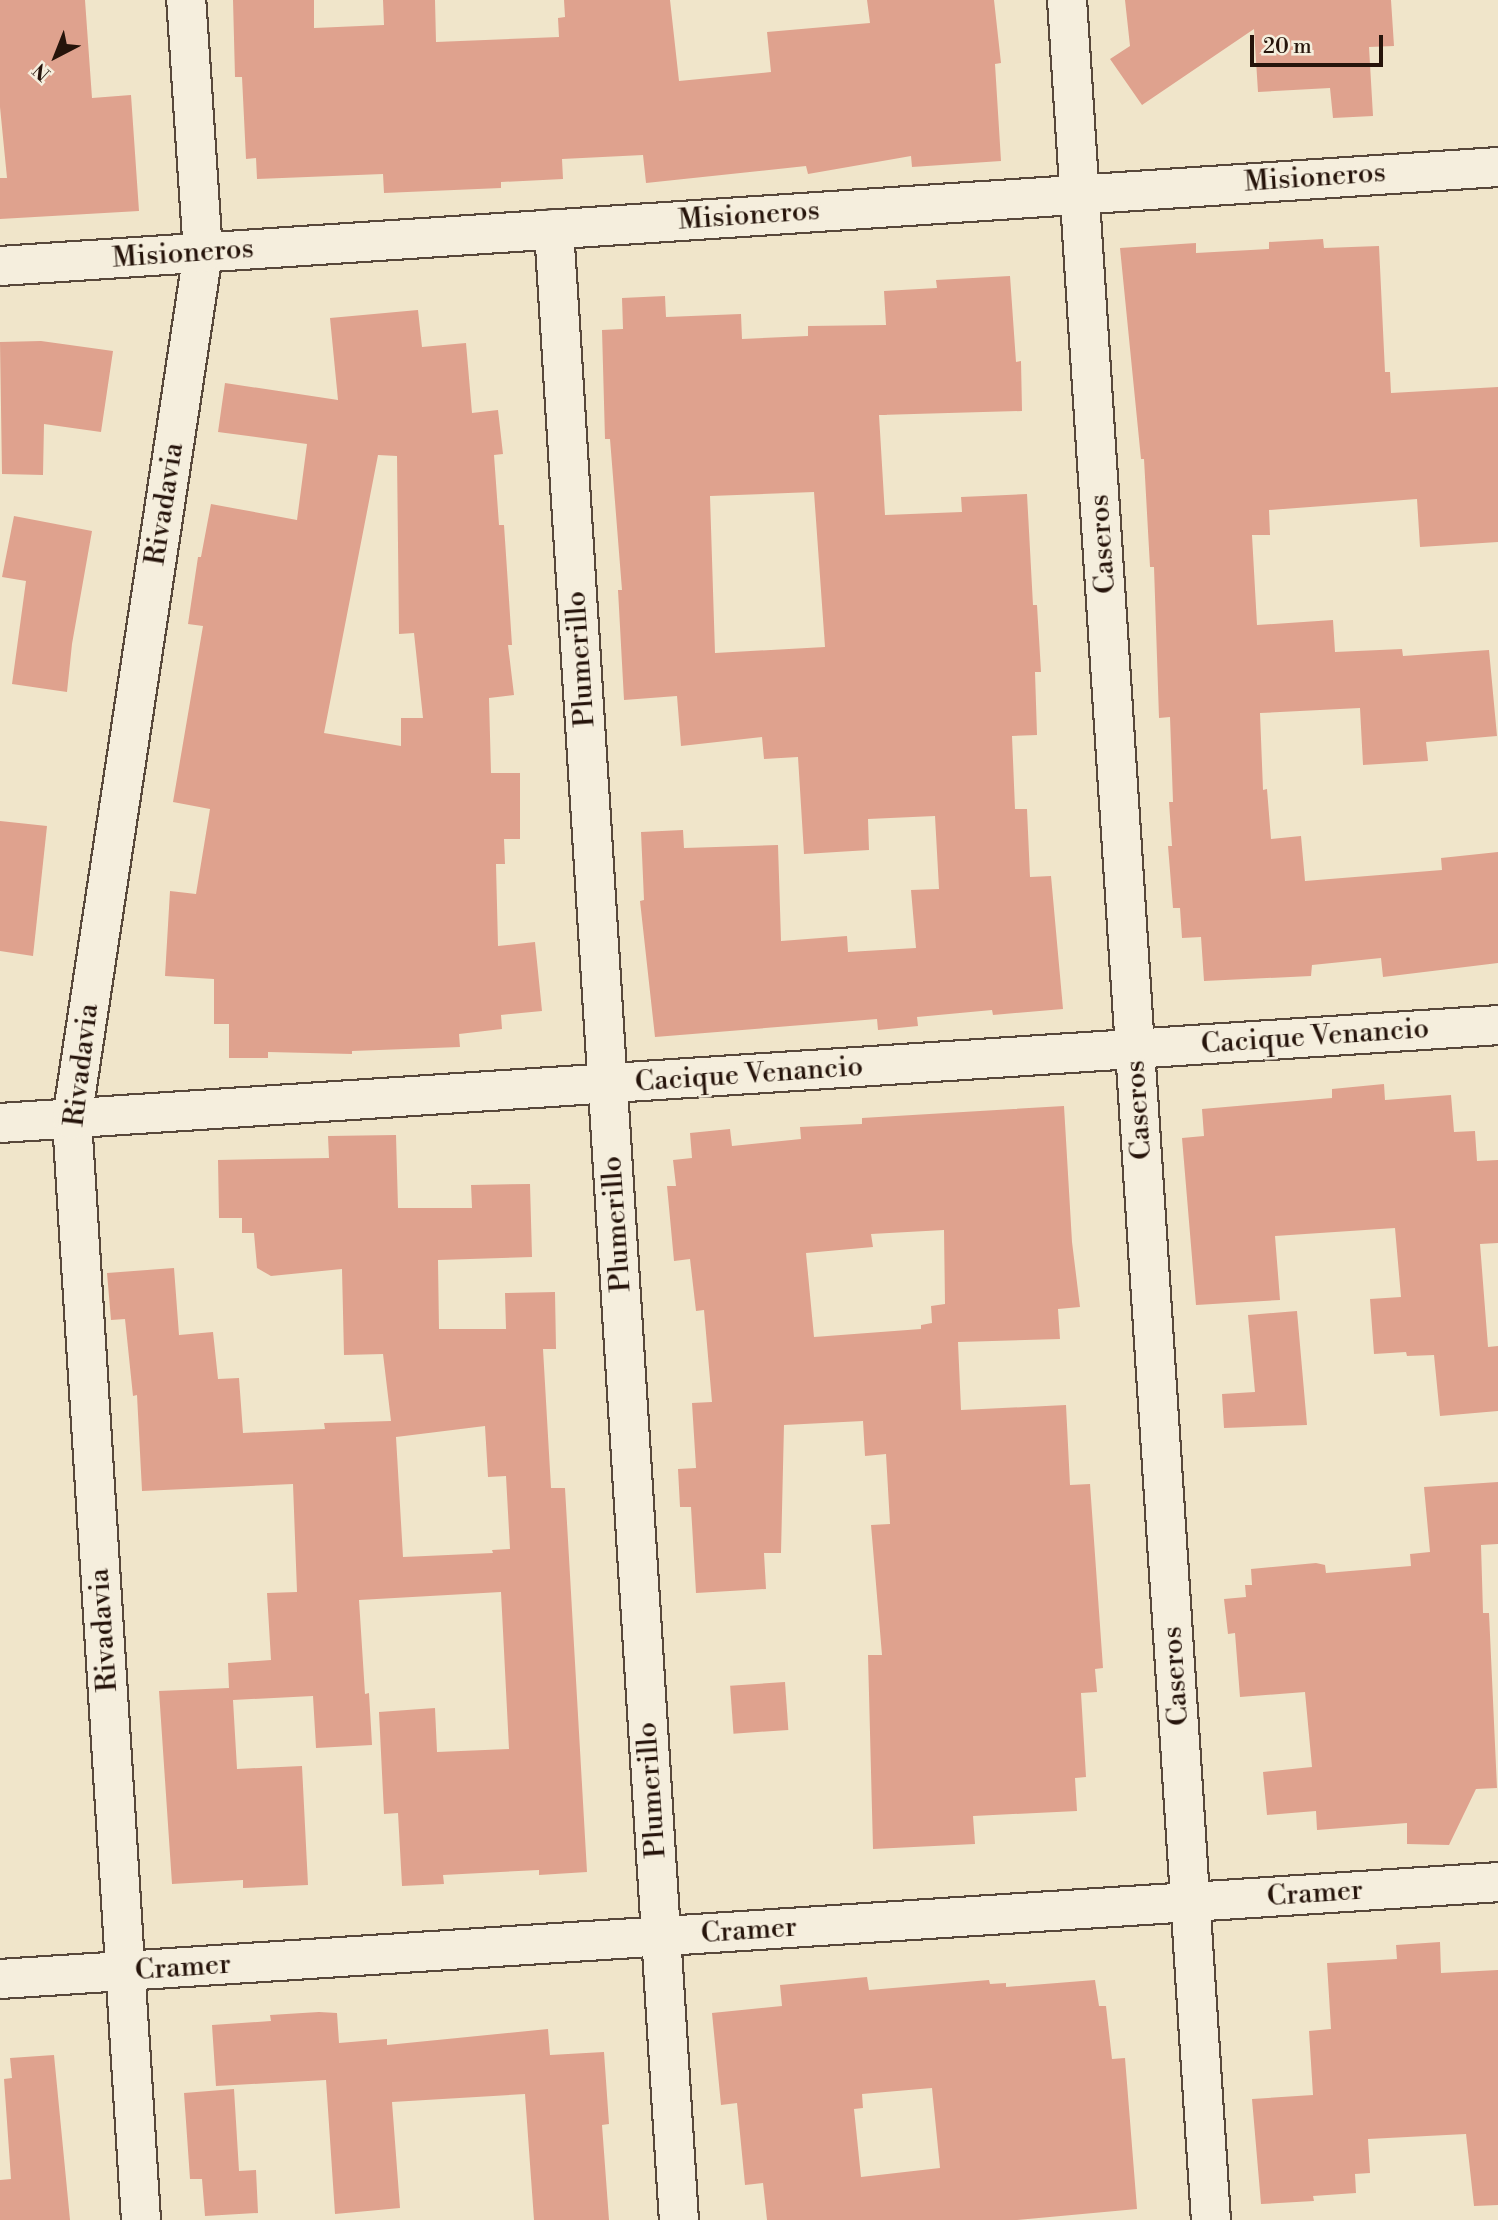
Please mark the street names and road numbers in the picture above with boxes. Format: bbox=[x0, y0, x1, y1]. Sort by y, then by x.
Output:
street label: Misioneros bbox=[1243, 156, 1387, 200]
street label: Misioneros bbox=[677, 194, 821, 238]
street label: Misioneros bbox=[111, 232, 255, 276]
street label: Rivadavia bbox=[139, 440, 191, 568]
street label: Caseros bbox=[1083, 493, 1123, 595]
street label: Plumerillo bbox=[559, 590, 603, 728]
street label: Rivadavia bbox=[58, 1002, 106, 1128]
street label: Cacique Venancio bbox=[1200, 1012, 1430, 1062]
street label: Cacique Venancio bbox=[634, 1050, 864, 1100]
street label: Caseros bbox=[1119, 1059, 1159, 1161]
street label: Plumerillo bbox=[595, 1155, 639, 1293]
street label: Rivadavia bbox=[83, 1567, 125, 1693]
street label: Caseros bbox=[1156, 1625, 1196, 1727]
street label: Plumerillo bbox=[630, 1721, 674, 1859]
street label: Cramer bbox=[1266, 1874, 1364, 1914]
street label: Cramer bbox=[700, 1911, 798, 1951]
street label: Cramer bbox=[134, 1948, 232, 1988]

